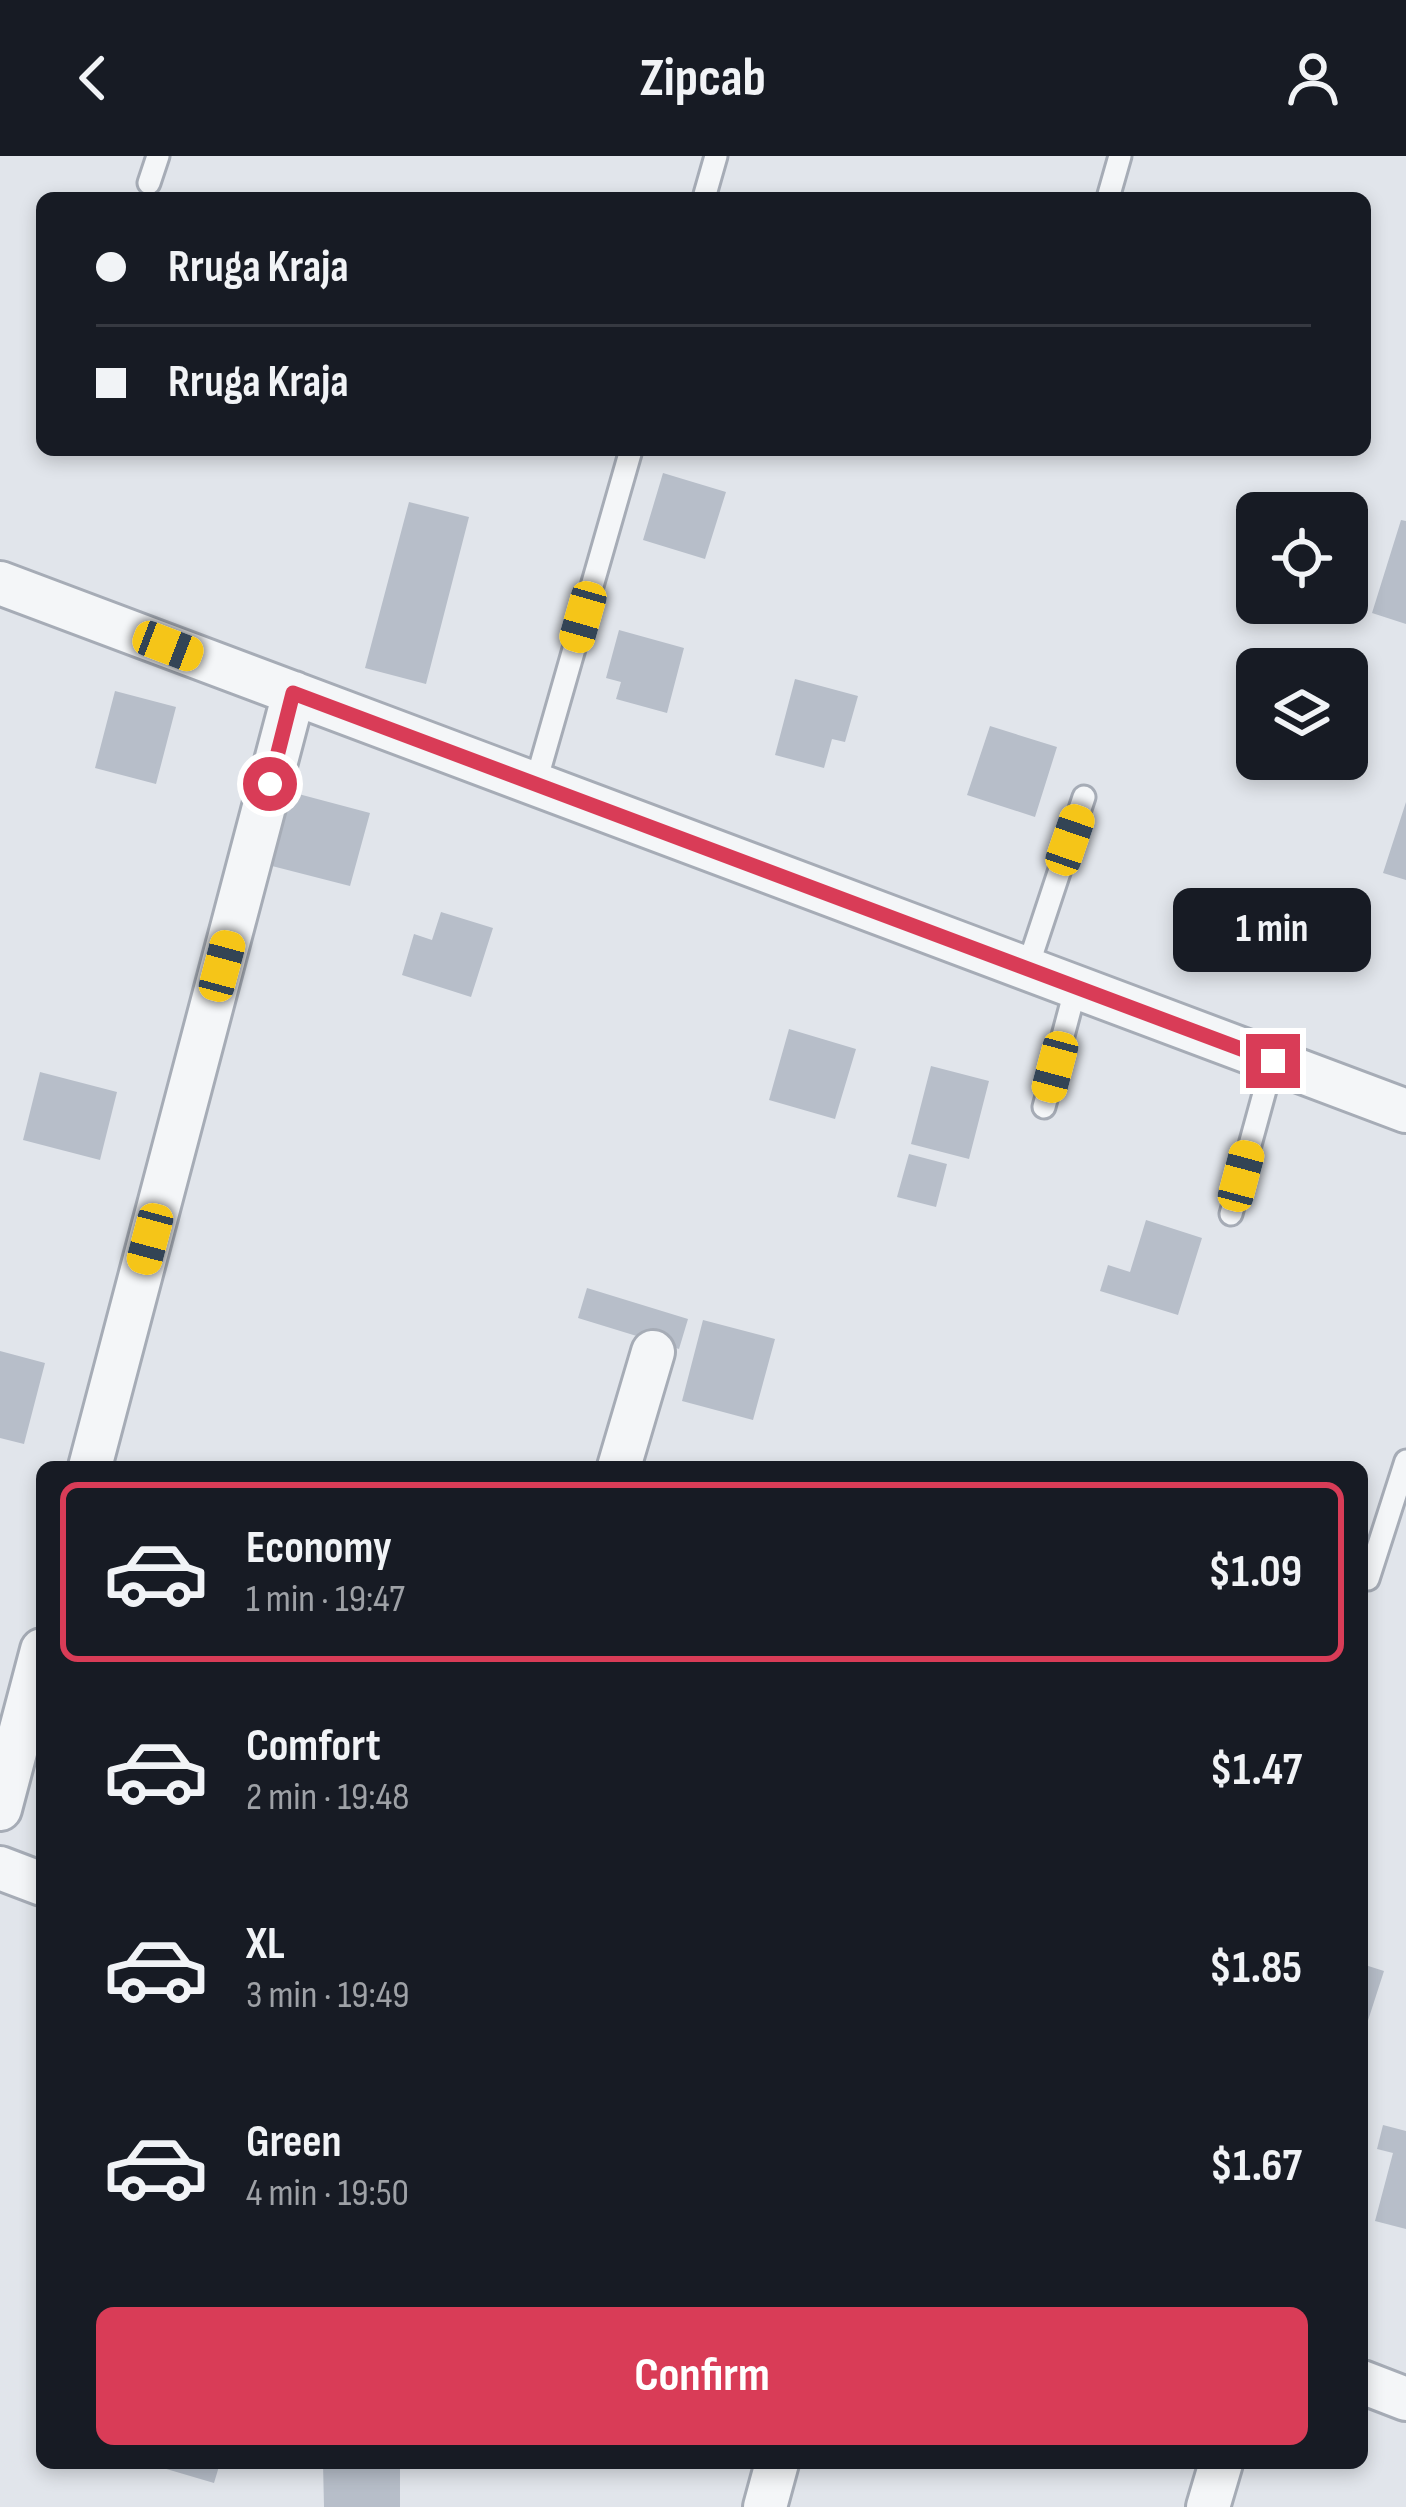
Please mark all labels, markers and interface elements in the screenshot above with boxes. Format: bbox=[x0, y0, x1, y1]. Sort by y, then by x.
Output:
icon: back bbox=[60, 45, 126, 111]
icon: person bbox=[1280, 45, 1346, 111]
text: Zipcab bbox=[640, 46, 766, 111]
text: Rruga Kraja bbox=[168, 240, 349, 295]
text: Rruga Kraja bbox=[168, 355, 349, 410]
map controls bbox=[1236, 492, 1368, 780]
button: locate bbox=[1236, 492, 1368, 624]
car bbox=[556, 577, 610, 657]
car bbox=[128, 616, 208, 676]
button: layers bbox=[1236, 648, 1368, 780]
route start bbox=[243, 757, 297, 811]
car bbox=[1041, 800, 1099, 880]
callout: 1 min bbox=[1174, 887, 1372, 971]
text: 1 min bbox=[1236, 906, 1308, 953]
car bbox=[195, 927, 249, 1005]
car bbox=[1028, 1028, 1082, 1106]
route end bbox=[1246, 1034, 1300, 1088]
car bbox=[1214, 1137, 1268, 1215]
car bbox=[123, 1200, 177, 1278]
icon: car bbox=[102, 1518, 210, 1626]
text: Economy bbox=[246, 1521, 392, 1576]
text: $1.09 bbox=[1208, 1545, 1302, 1600]
text: 1 min · 19:47 bbox=[246, 1576, 405, 1623]
icon: car bbox=[102, 1716, 210, 1824]
text: Comfort bbox=[246, 1719, 381, 1774]
text: $1.47 bbox=[1210, 1743, 1302, 1798]
text: 2 min · 19:48 bbox=[246, 1774, 409, 1821]
icon: car bbox=[102, 1914, 210, 2022]
text: XL bbox=[246, 1917, 285, 1972]
text: $1.85 bbox=[1209, 1941, 1302, 1996]
text: 3 min · 19:49 bbox=[246, 1972, 410, 2019]
icon: car bbox=[102, 2112, 210, 2220]
text: Green bbox=[246, 2115, 342, 2170]
text: $1.67 bbox=[1210, 2139, 1302, 2194]
text: 4 min · 19:50 bbox=[246, 2170, 409, 2217]
button: Confirm bbox=[96, 2307, 1308, 2445]

